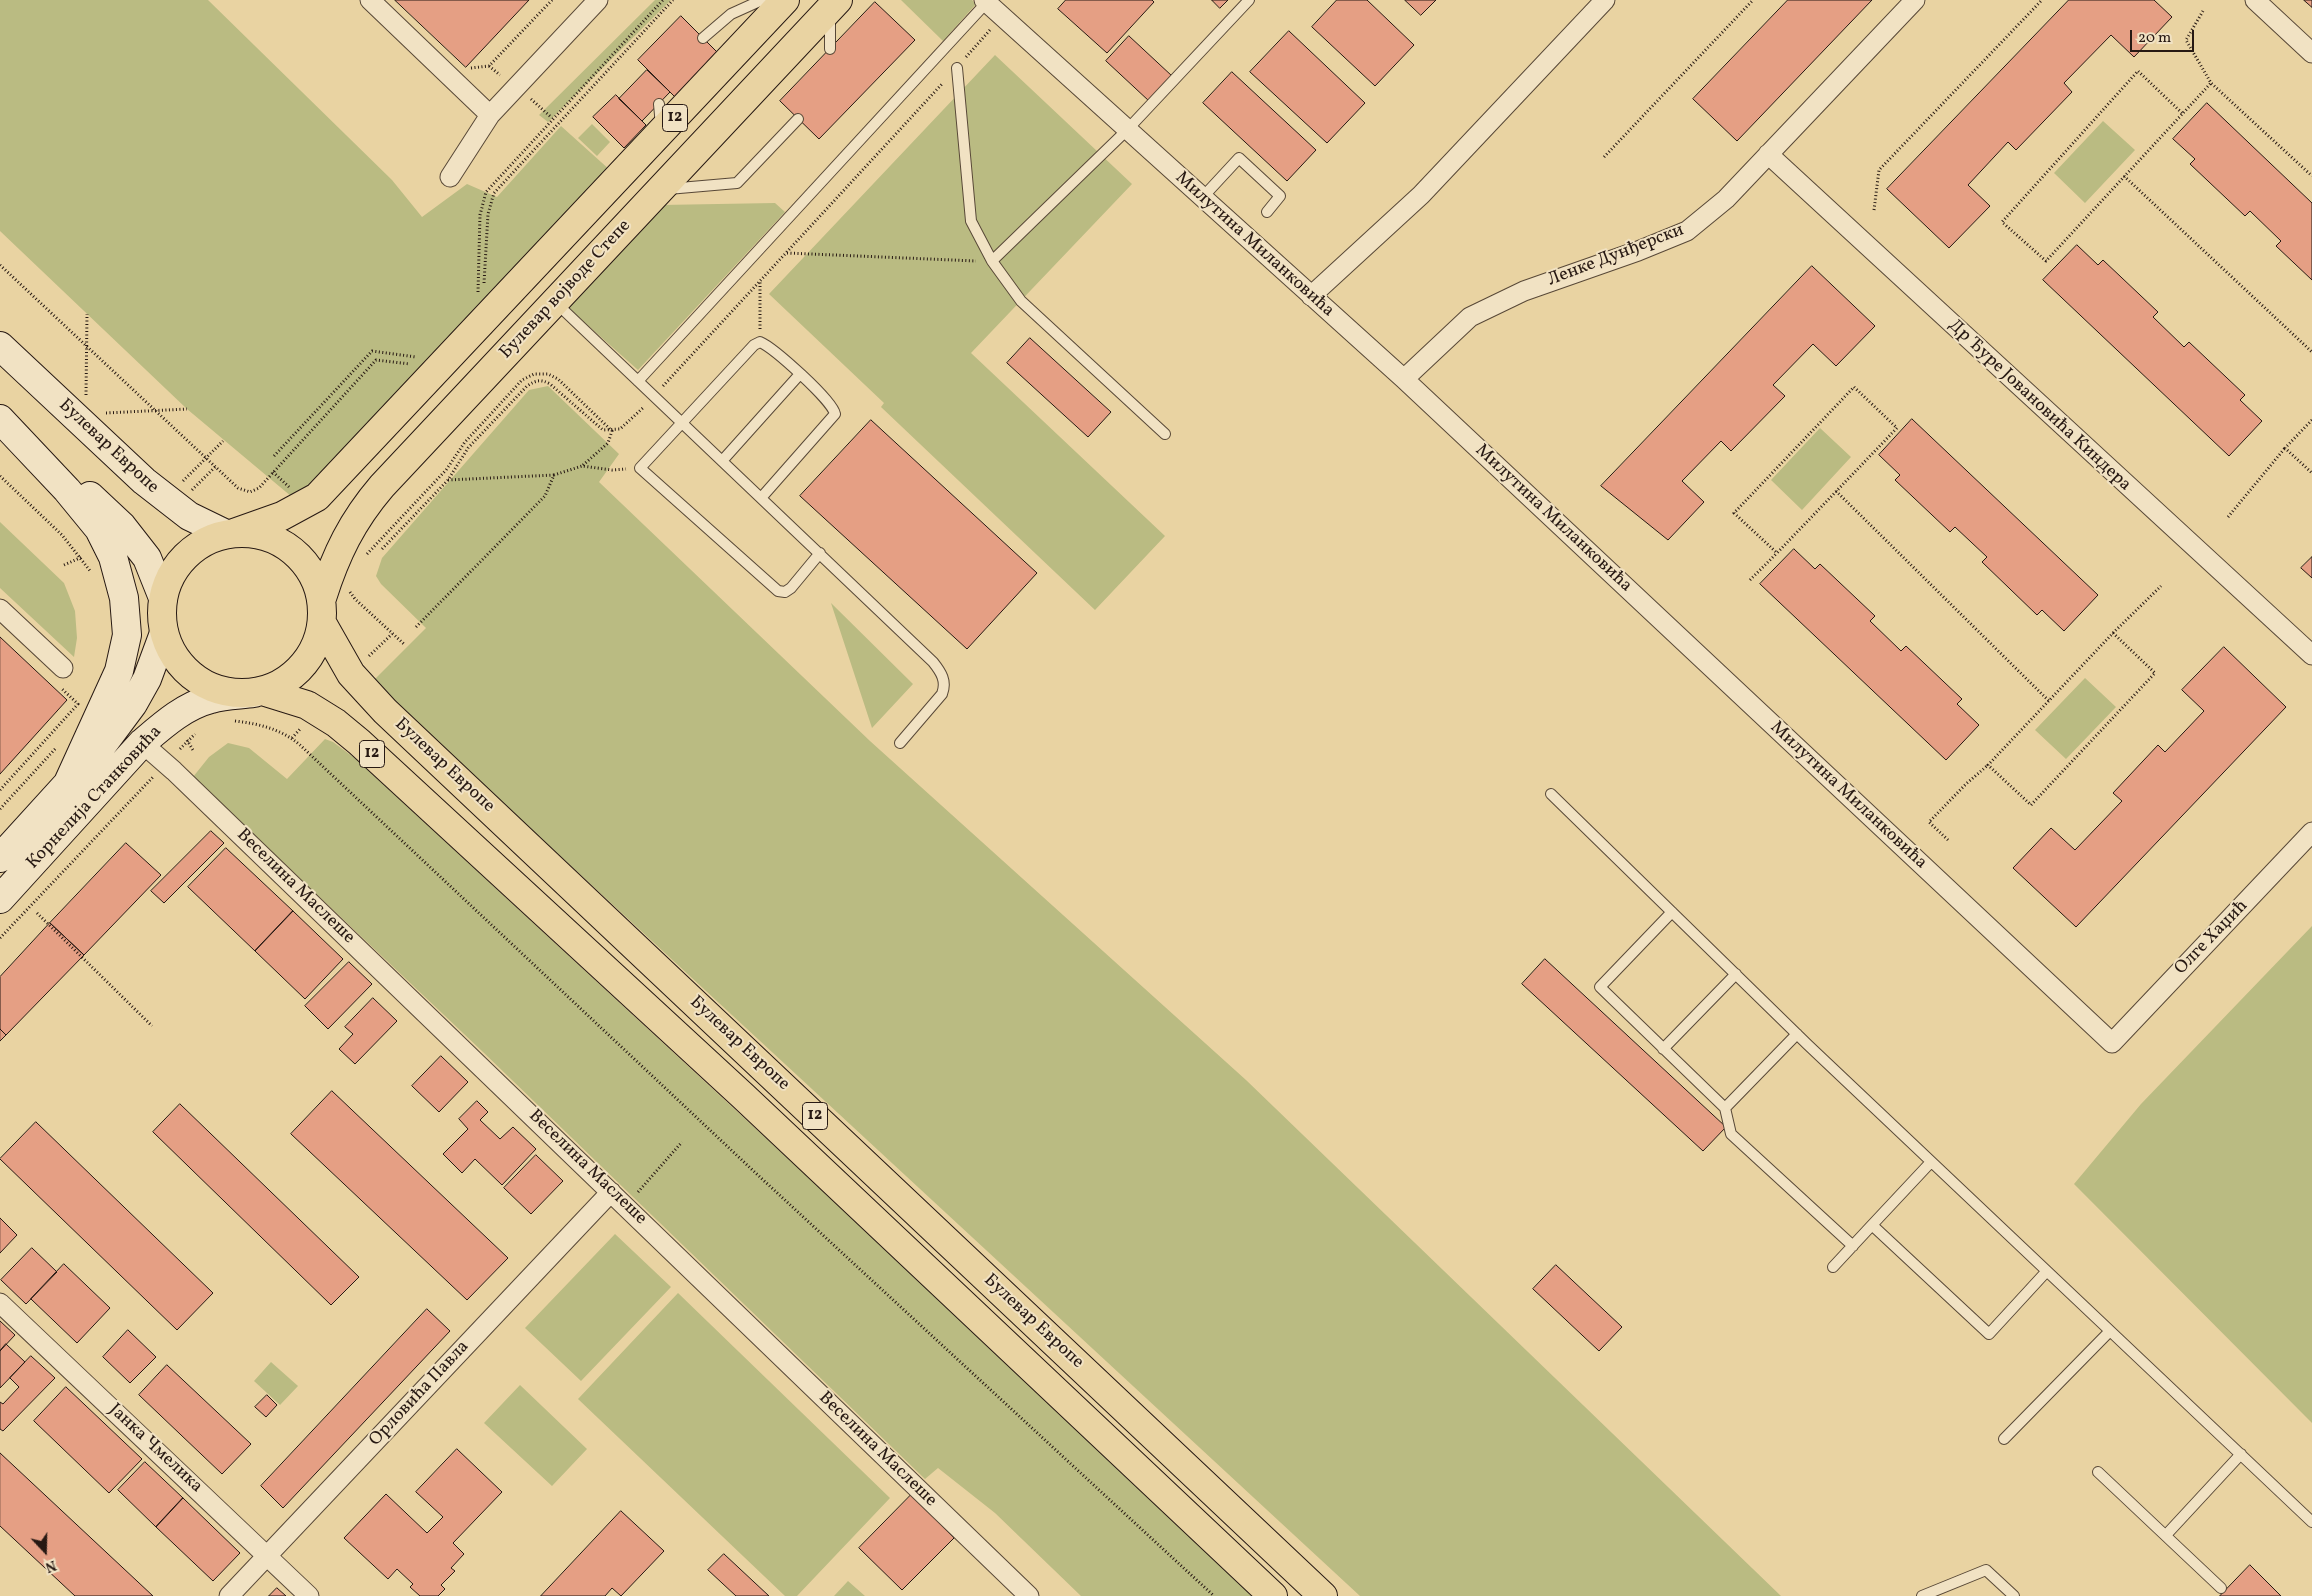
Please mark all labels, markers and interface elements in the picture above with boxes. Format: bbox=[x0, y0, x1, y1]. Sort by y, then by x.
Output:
scale bar bbox=[2132, 20, 2196, 52]
text: 20 m bbox=[2138, 28, 2171, 49]
road number: 12 bbox=[662, 105, 688, 132]
street label: Милутина Миланковића bbox=[1170, 168, 1338, 322]
street label: Булевар војводе Степе bbox=[496, 216, 636, 364]
street label: Ленке Дунђерски bbox=[1545, 220, 1687, 292]
street label: Др Ђуре Јовановића Киндера bbox=[1943, 316, 2135, 496]
street label: Булевар Европе bbox=[53, 395, 163, 499]
street label: Милутина Миланковића bbox=[1470, 441, 1636, 597]
street label: Булевар Европе bbox=[389, 714, 499, 818]
street label: Милутина Миланковића bbox=[1765, 718, 1931, 874]
street label: Корнелија Станковића bbox=[23, 722, 167, 874]
road number: 12 bbox=[360, 741, 384, 768]
street label: Веселина Маслеше bbox=[231, 825, 359, 949]
street label: Олге Хаџић bbox=[2171, 896, 2253, 980]
street label: Булевар Европе bbox=[684, 992, 794, 1096]
road number: 12 bbox=[802, 1102, 828, 1130]
street label: Веселина Маслеше bbox=[523, 1106, 651, 1230]
street label: Булевар Европе bbox=[978, 1270, 1088, 1374]
street label: Орловића Павла bbox=[366, 1337, 474, 1451]
street label: Веселина Маслеше bbox=[813, 1388, 941, 1512]
street label: Јанка Чмелика bbox=[103, 1400, 207, 1498]
north arrow bbox=[20, 1526, 70, 1576]
text: N bbox=[42, 1555, 59, 1576]

